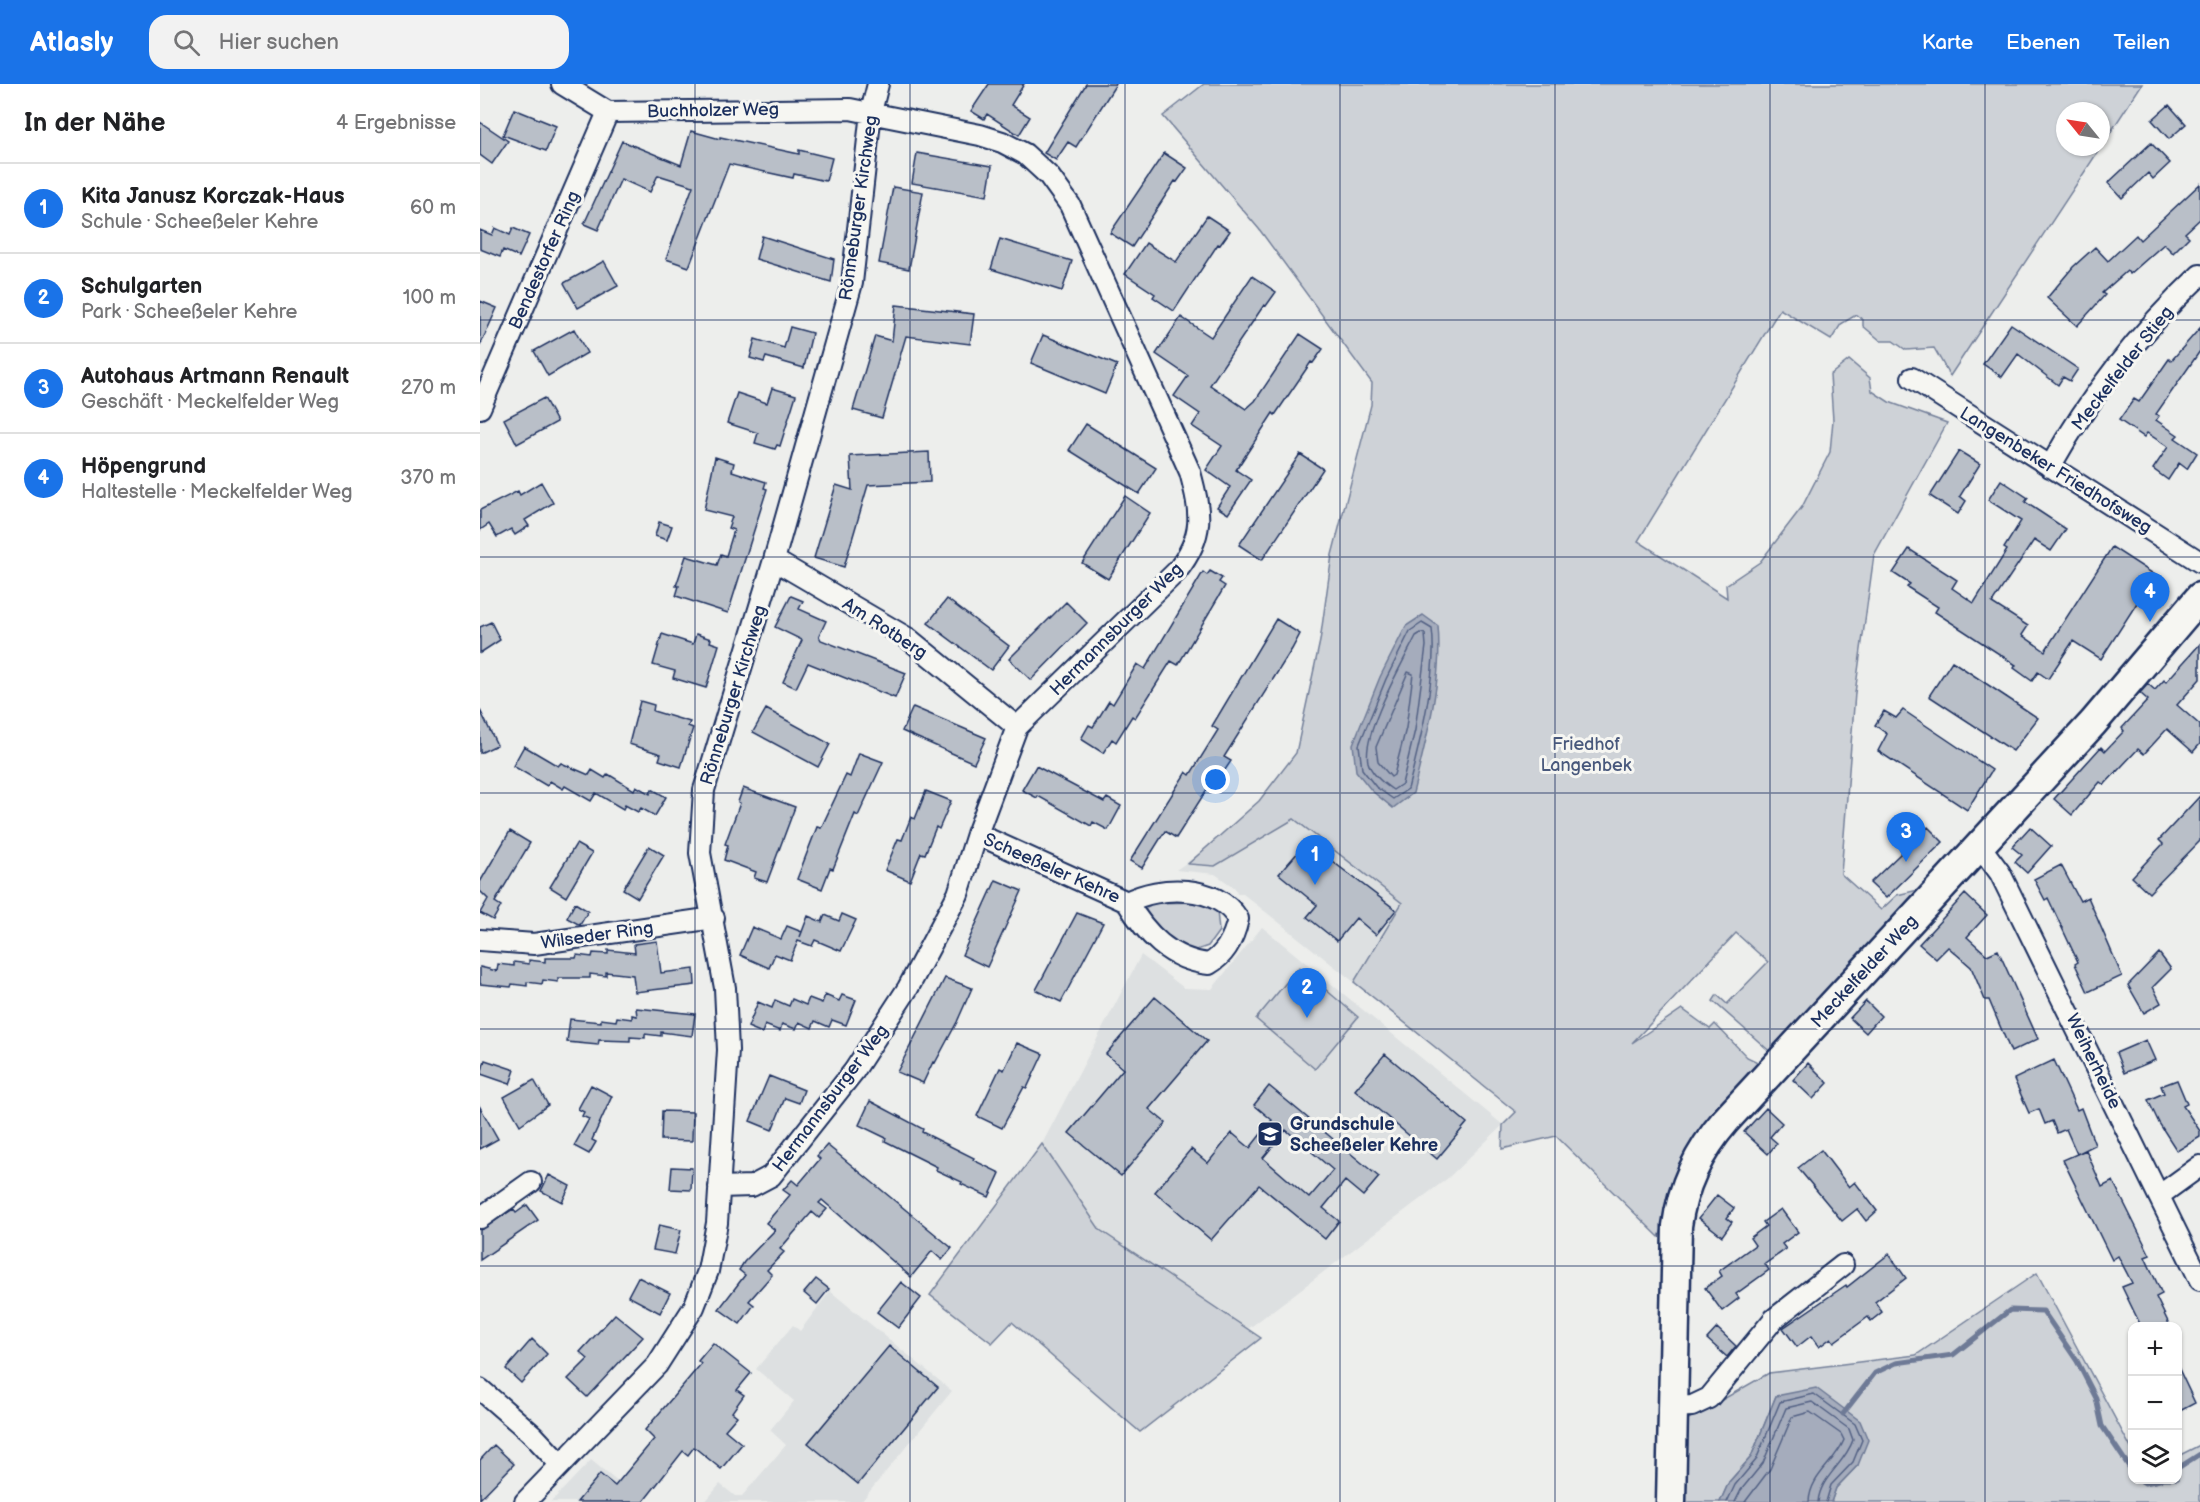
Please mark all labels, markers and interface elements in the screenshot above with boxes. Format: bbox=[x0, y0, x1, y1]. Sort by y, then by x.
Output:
search box bbox=[149, 15, 569, 69]
text: Atlasly bbox=[30, 26, 113, 59]
icon: search bbox=[170, 26, 203, 59]
text: Hier suchen bbox=[218, 29, 339, 56]
text: Karte bbox=[1922, 30, 1973, 55]
text: Ebenen bbox=[2006, 30, 2080, 55]
text: Teilen bbox=[2113, 30, 2170, 55]
street label: Buchholzer Weg bbox=[647, 99, 779, 122]
north arrow bbox=[2056, 102, 2110, 156]
text: In der Nähe bbox=[24, 108, 166, 139]
text: 4 Ergebnisse bbox=[336, 111, 456, 135]
street label: Rönneburger Kirchweg bbox=[835, 114, 882, 302]
text: Kita Janusz Korczak-Haus bbox=[81, 183, 345, 210]
street label: Bendestorfer Ring bbox=[505, 188, 584, 333]
text: 1 bbox=[39, 196, 48, 220]
text: 60 m bbox=[410, 196, 456, 220]
text: Schule · Scheeßeler Kehre bbox=[81, 210, 318, 234]
text: Schulgarten bbox=[81, 273, 202, 300]
text: 2 bbox=[38, 286, 49, 310]
text: 100 m bbox=[403, 286, 456, 310]
text: Park · Scheeßeler Kehre bbox=[81, 300, 297, 324]
street label: Meckelfelder Stieg bbox=[2067, 302, 2177, 435]
text: Autohaus Artmann Renault bbox=[81, 363, 349, 390]
text: 3 bbox=[38, 376, 49, 400]
text: 270 m bbox=[401, 376, 456, 400]
text: Geschäft · Meckelfelder Weg bbox=[81, 390, 339, 414]
street label: Langenbeker Friedhofsweg bbox=[1956, 403, 2156, 538]
text: Höpengrund bbox=[81, 453, 206, 480]
text: 4 bbox=[38, 466, 49, 490]
text: 370 m bbox=[400, 466, 456, 490]
text: Haltestelle · Meckelfelder Weg bbox=[81, 480, 353, 504]
street label: Hermannsburger Weg bbox=[1046, 559, 1187, 700]
pin: 4 bbox=[2130, 572, 2170, 622]
street label: Am Rotberg bbox=[839, 593, 931, 663]
street label: Rönneburger Kirchweg bbox=[696, 603, 771, 788]
park label: Friedhof Langenbek bbox=[1540, 734, 1632, 776]
your location bbox=[1201, 765, 1230, 794]
pin: 3 bbox=[1886, 812, 1926, 862]
street label: Scheeßeler Kehre bbox=[980, 829, 1124, 908]
pin: 1 bbox=[1296, 836, 1334, 885]
street label: Meckelfelder Weg bbox=[1807, 911, 1922, 1032]
street label: Wilseder Ring bbox=[540, 917, 655, 954]
pin: 2 bbox=[1288, 968, 1326, 1018]
street label: Weiherheide bbox=[2061, 1010, 2126, 1113]
street label: Hermannsburger Weg bbox=[768, 1021, 893, 1176]
place label: Grundschule Scheeßeler Kehre bbox=[1290, 1114, 1438, 1156]
school or university icon: Grundschule Scheeßeler Kehre bbox=[1255, 1119, 1285, 1149]
map controls bbox=[2128, 1322, 2182, 1484]
button: + bbox=[2128, 1322, 2182, 1376]
button: − bbox=[2128, 1376, 2182, 1430]
button: layers bbox=[2128, 1430, 2182, 1484]

